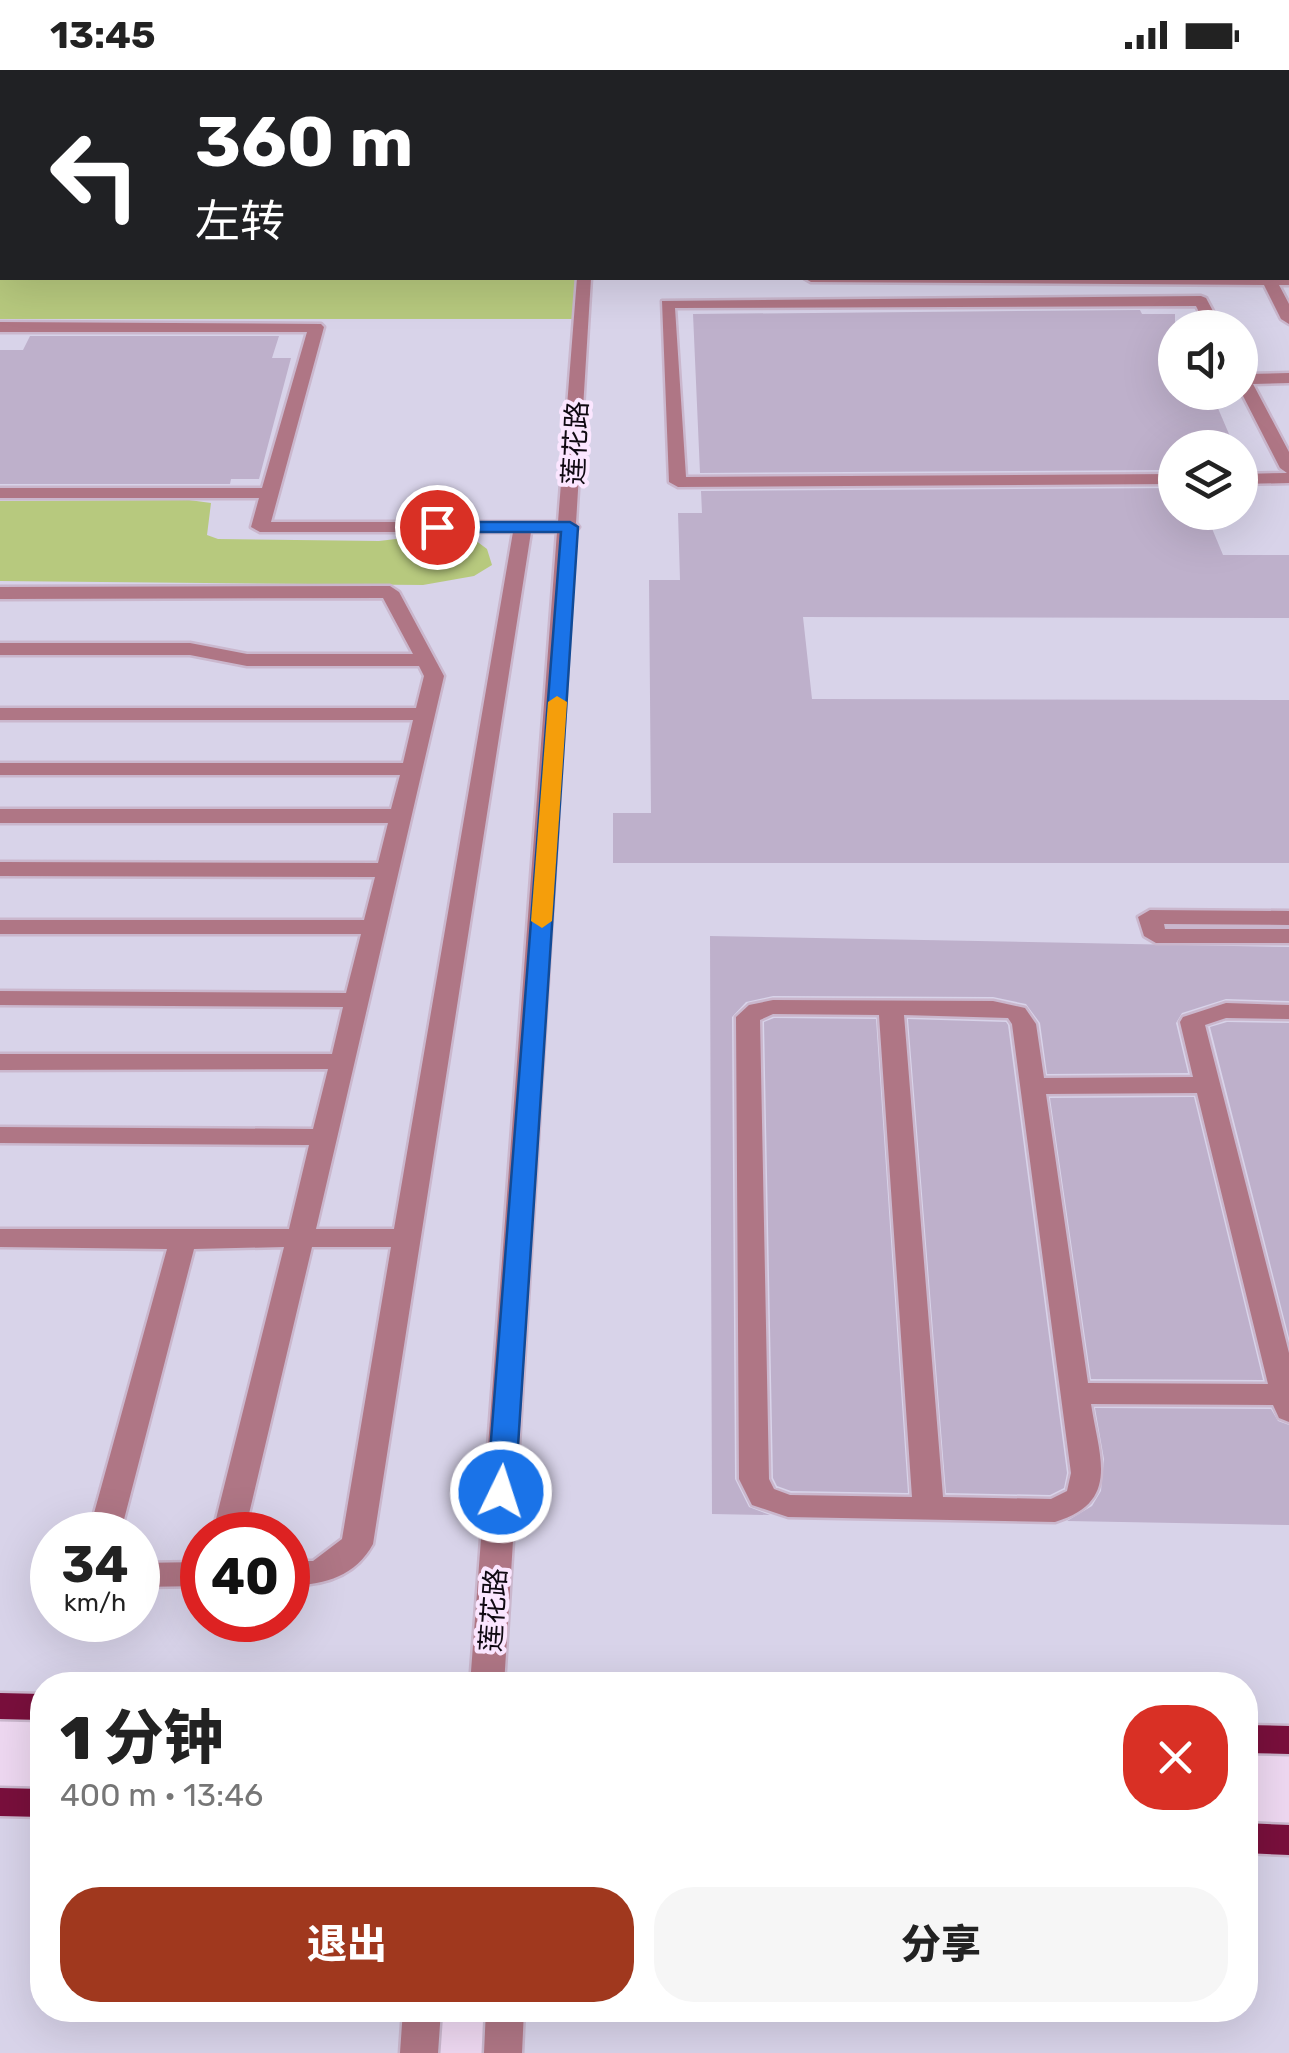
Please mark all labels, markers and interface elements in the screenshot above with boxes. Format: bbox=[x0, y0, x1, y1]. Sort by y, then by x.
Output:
text: 13:45 bbox=[50, 12, 156, 58]
text: 360 m bbox=[195, 101, 413, 184]
icon: left bbox=[30, 110, 160, 240]
text: 左转 bbox=[195, 195, 285, 248]
map controls bbox=[1158, 310, 1258, 530]
button: sound bbox=[1158, 310, 1258, 410]
street label: 莲花路 bbox=[557, 400, 594, 486]
button: layers bbox=[1158, 430, 1258, 530]
pin bbox=[395, 485, 480, 570]
icon: arrive bbox=[410, 500, 465, 555]
position arrow bbox=[449, 1440, 553, 1544]
speed limit sign: 40 bbox=[180, 1512, 310, 1642]
text: 34 bbox=[61, 1535, 129, 1595]
street label: 莲花路 bbox=[474, 1567, 513, 1653]
text: km/h bbox=[64, 1588, 126, 1617]
text: 1 分钟 bbox=[60, 1703, 224, 1774]
button: close bbox=[1123, 1705, 1228, 1810]
text: 400 m · 13:46 bbox=[60, 1776, 263, 1814]
button: 退出 bbox=[60, 1887, 634, 2002]
button: 分享 bbox=[654, 1887, 1228, 2002]

